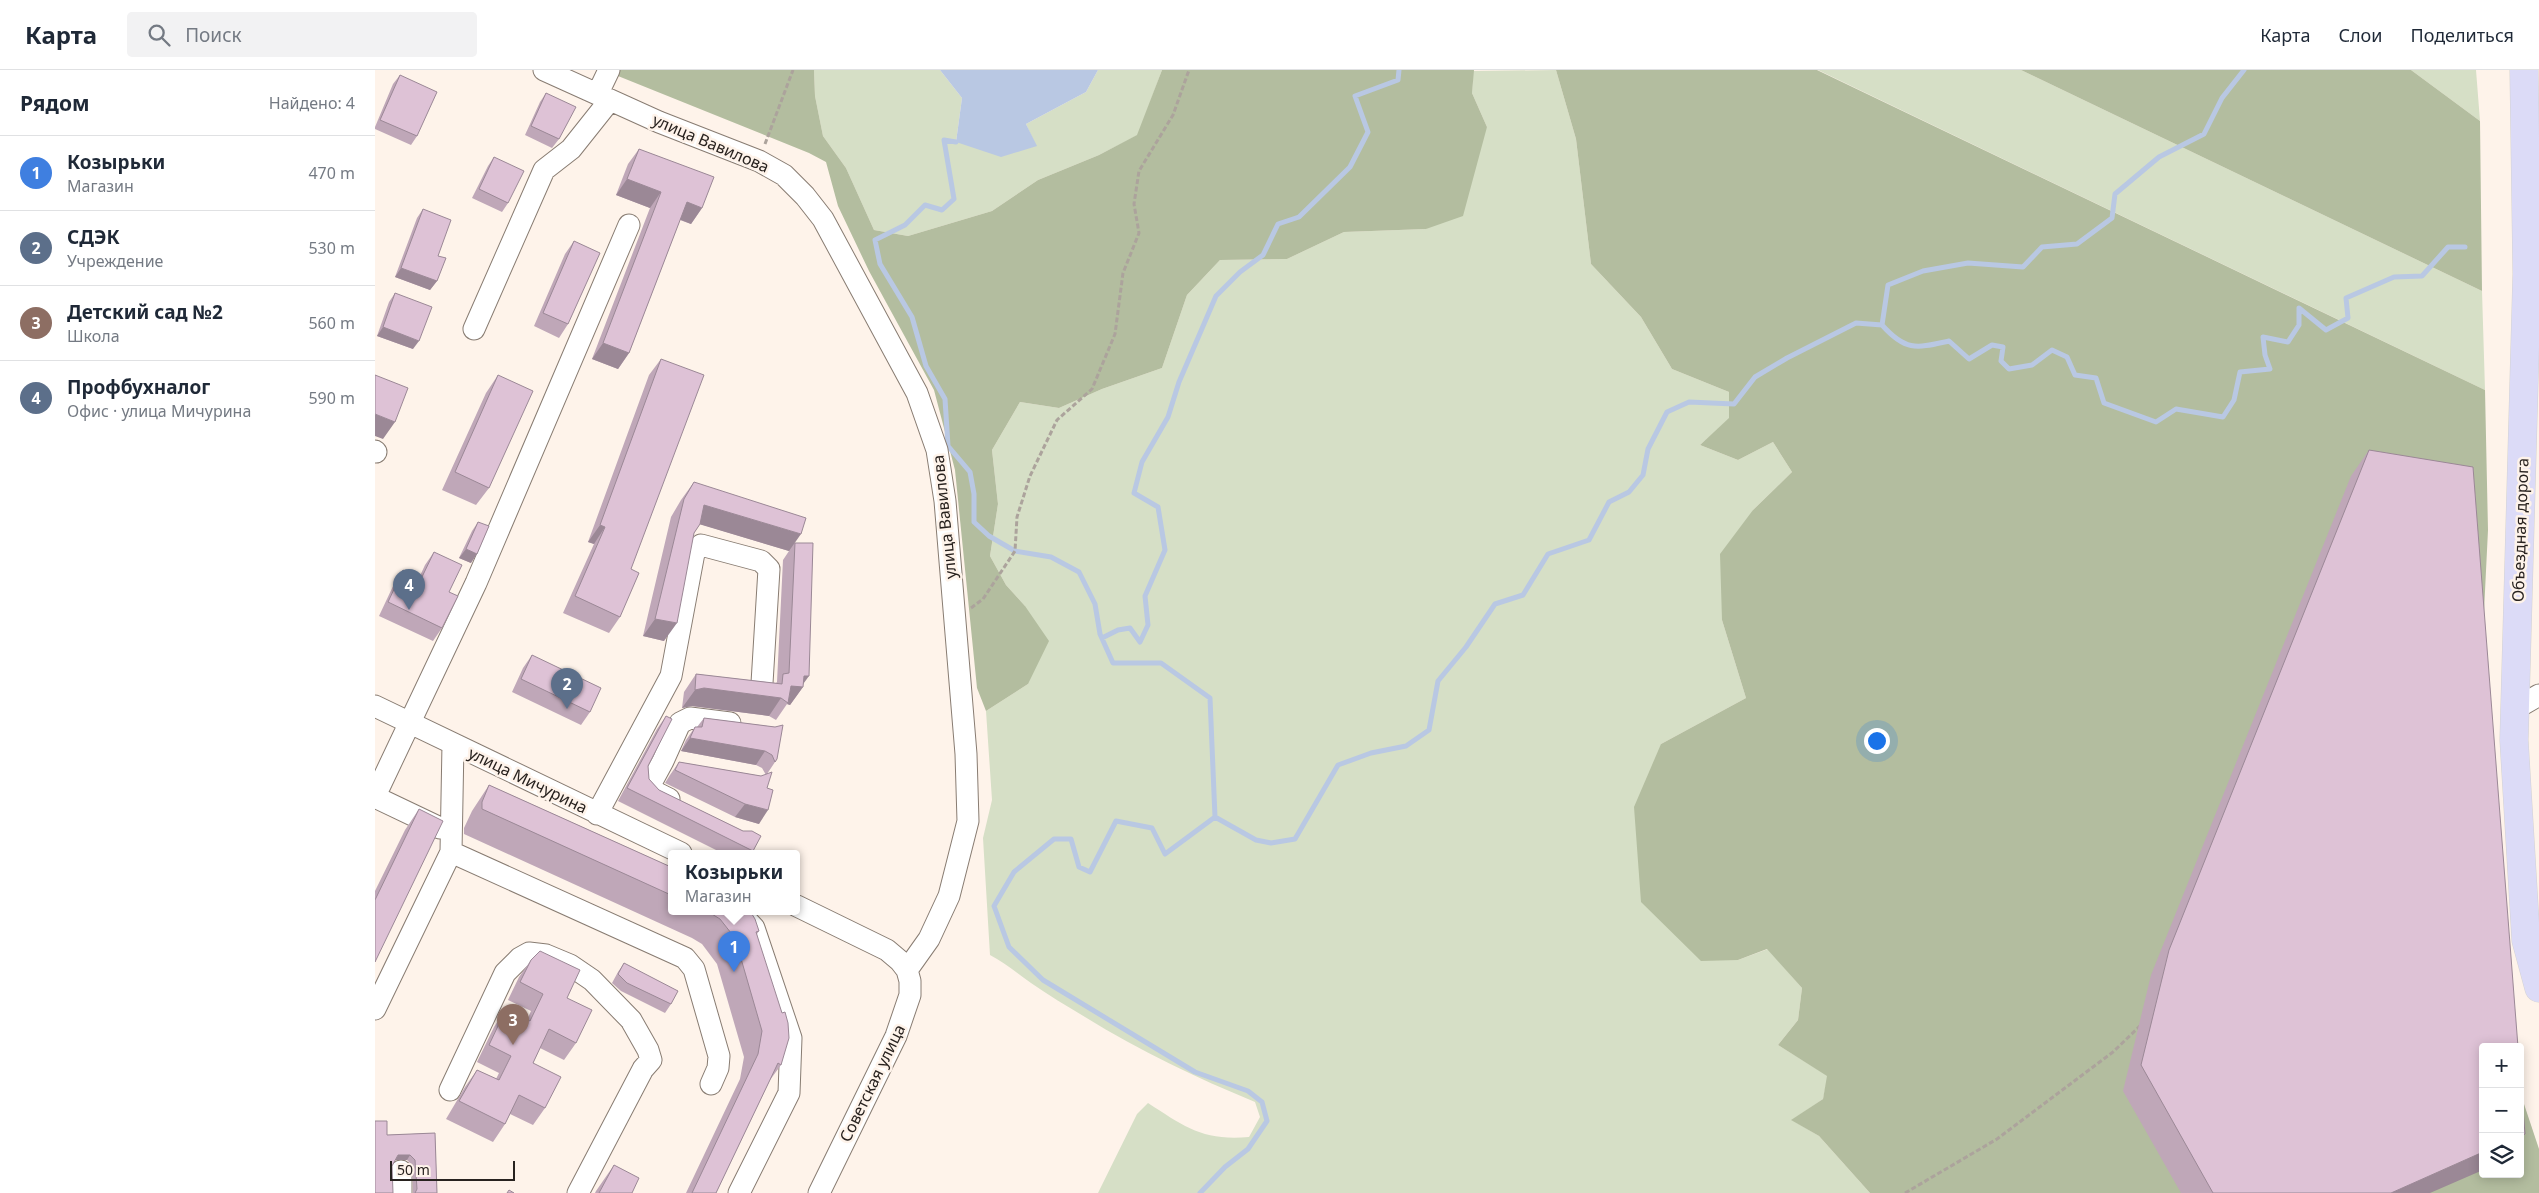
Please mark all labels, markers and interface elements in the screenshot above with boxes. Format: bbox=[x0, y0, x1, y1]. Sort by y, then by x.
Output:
search box bbox=[127, 12, 477, 57]
text: Карта bbox=[25, 18, 97, 51]
icon: search bbox=[145, 21, 173, 49]
text: Поиск bbox=[185, 22, 242, 48]
text: Карта bbox=[2260, 23, 2310, 47]
text: Слои bbox=[2338, 23, 2382, 47]
text: Поделиться bbox=[2410, 23, 2514, 47]
text: Рядом bbox=[20, 89, 90, 117]
text: Найдено: 4 bbox=[269, 92, 355, 114]
street label: улица Вавилова bbox=[649, 109, 773, 177]
text: Козырьки bbox=[67, 149, 165, 175]
text: 1 bbox=[31, 162, 41, 184]
text: 470 m bbox=[308, 162, 355, 184]
text: Магазин bbox=[67, 175, 134, 197]
text: СДЭК bbox=[67, 224, 120, 250]
text: 2 bbox=[31, 237, 41, 259]
text: 530 m bbox=[308, 237, 355, 259]
text: Учреждение bbox=[67, 250, 163, 272]
text: Детский сад №2 bbox=[67, 299, 223, 325]
text: 3 bbox=[31, 312, 41, 334]
text: 560 m bbox=[308, 312, 355, 334]
text: Школа bbox=[67, 325, 120, 347]
text: Профбухналог bbox=[67, 374, 210, 400]
text: 4 bbox=[31, 387, 41, 409]
text: 590 m bbox=[308, 387, 355, 409]
text: Офис · улица Мичурина bbox=[67, 400, 251, 422]
street label: улица Вавилова bbox=[927, 454, 961, 580]
street label: Объездная дорога bbox=[2506, 457, 2534, 603]
pin: 4 bbox=[393, 569, 425, 610]
pin: 2 bbox=[551, 668, 583, 709]
your location bbox=[1864, 728, 1890, 754]
street label: улица Мичурина bbox=[465, 742, 591, 818]
popup bbox=[668, 850, 800, 915]
text: Козырьки bbox=[685, 859, 783, 885]
text: Магазин bbox=[685, 885, 752, 907]
pin: 1 bbox=[718, 931, 750, 972]
pin: 3 bbox=[497, 1004, 529, 1045]
street label: Советская улица bbox=[834, 1020, 910, 1146]
map controls bbox=[2479, 1043, 2524, 1178]
button: + bbox=[2479, 1043, 2524, 1088]
button: − bbox=[2479, 1088, 2524, 1133]
button: layers bbox=[2479, 1133, 2524, 1178]
scale bar bbox=[390, 1158, 515, 1181]
text: 50 m bbox=[397, 1160, 430, 1179]

